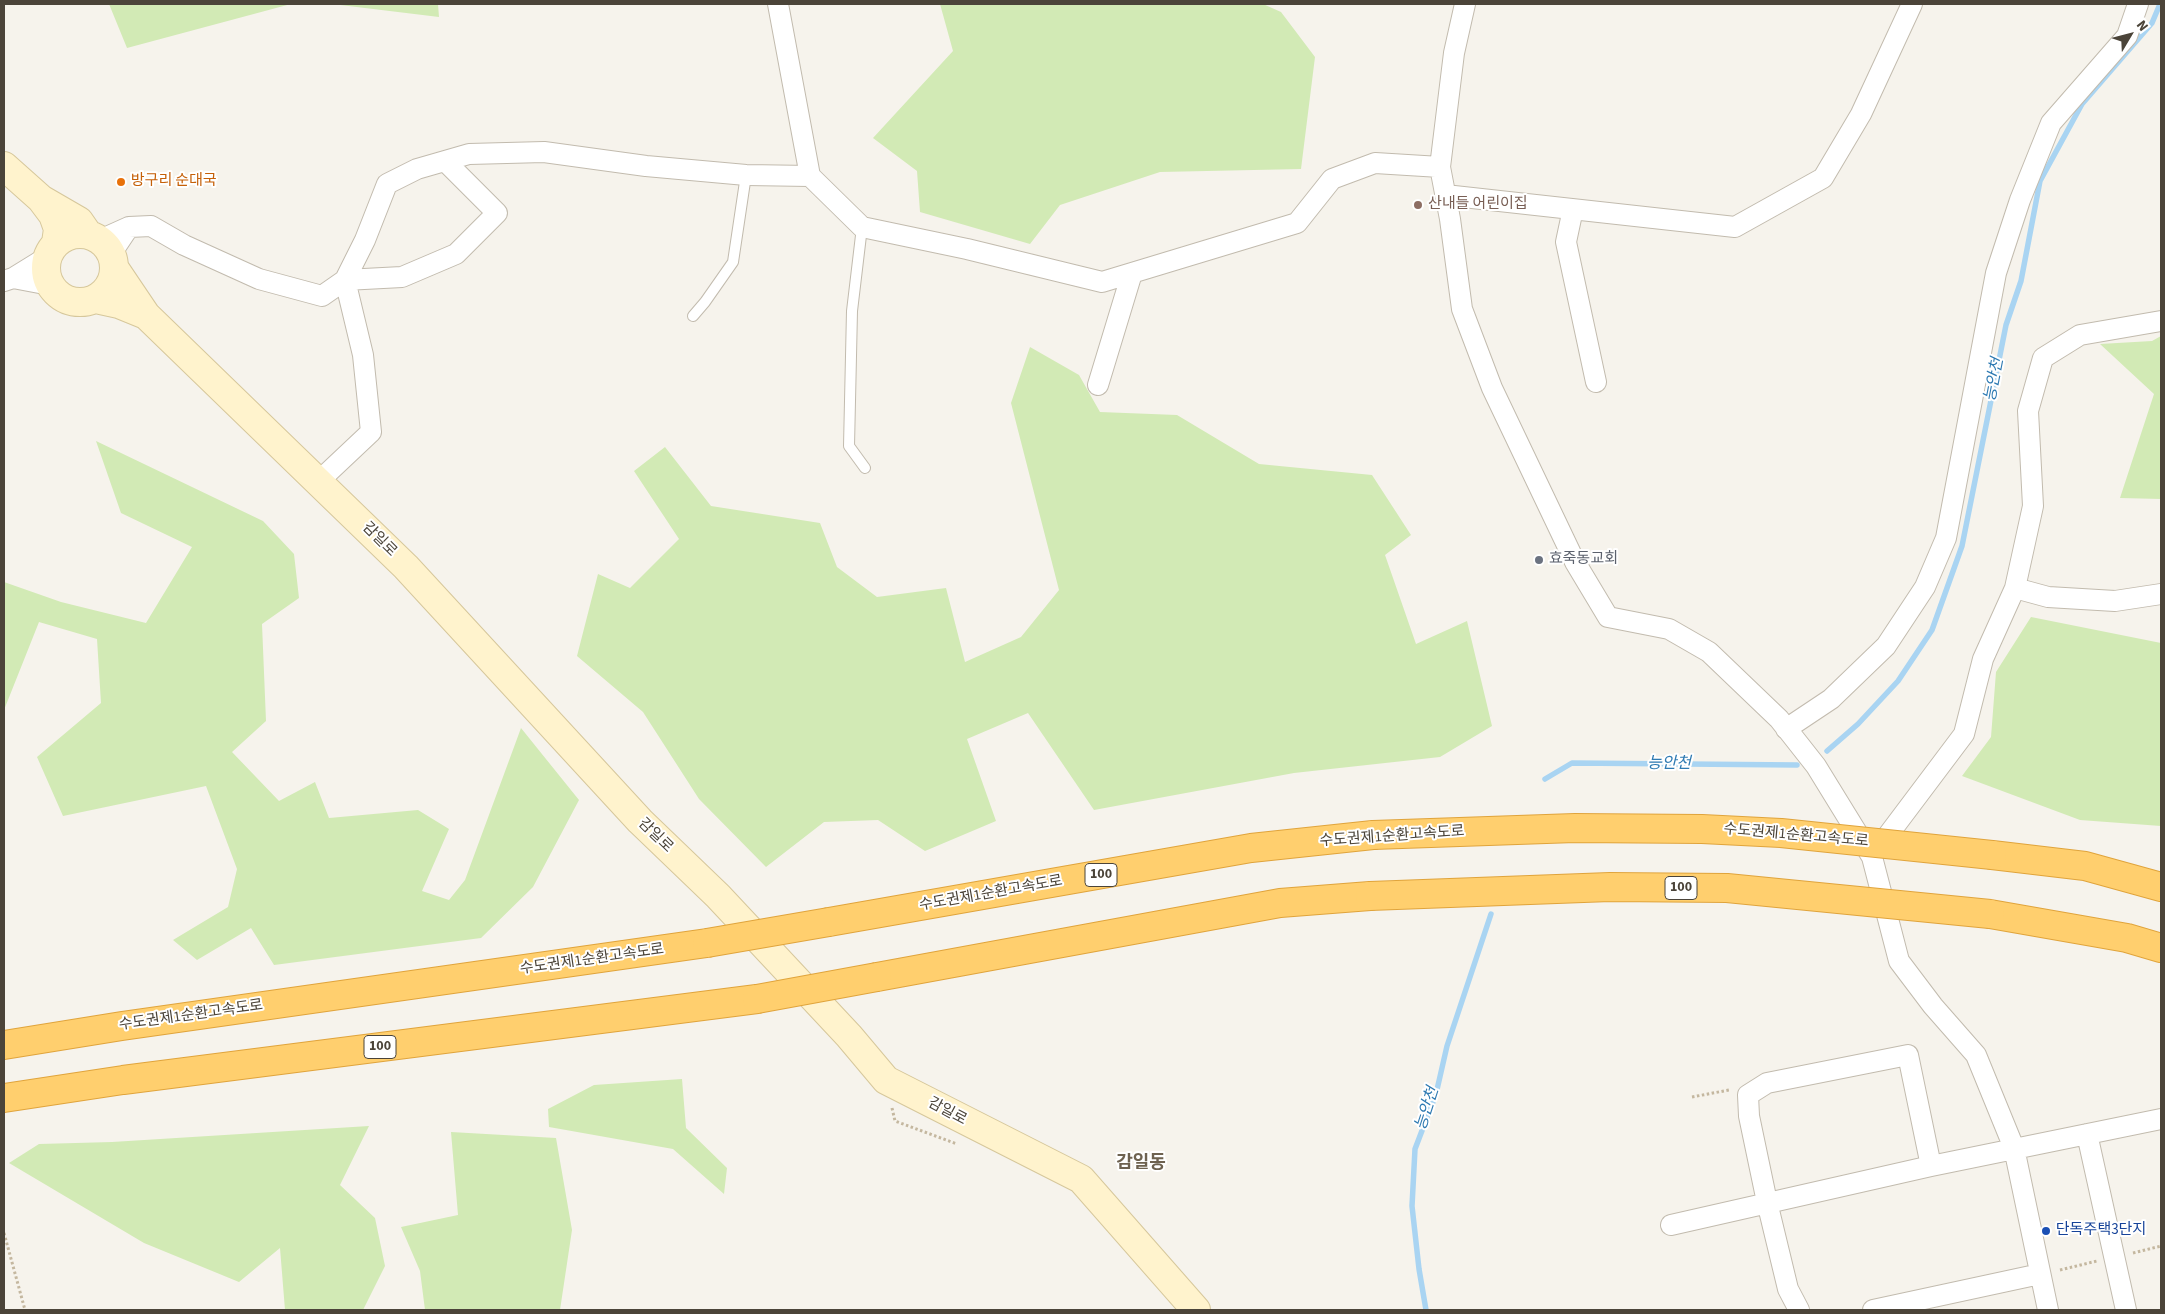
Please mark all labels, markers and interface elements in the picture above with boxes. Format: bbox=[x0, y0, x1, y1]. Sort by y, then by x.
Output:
north arrow bbox=[2105, 10, 2155, 60]
text: N bbox=[2131, 16, 2153, 36]
place label: 방구리 순대국 bbox=[131, 173, 217, 191]
marker: 방구리 순대국 bbox=[115, 176, 127, 188]
place label: 산내들 어린이집 bbox=[1428, 196, 1528, 214]
marker: 산내들 어린이집 bbox=[1412, 199, 1424, 211]
water label: 능안천 bbox=[1981, 356, 2009, 404]
street label: 감일로 bbox=[358, 519, 400, 561]
place label: 효죽동교회 bbox=[1549, 551, 1618, 569]
marker: 효죽동교회 bbox=[1533, 554, 1545, 566]
water label: 능안천 bbox=[1647, 754, 1691, 774]
street label: 감일로 bbox=[634, 815, 676, 857]
street label: 수도권제1순환고속도로 bbox=[1723, 821, 1869, 851]
street label: 수도권제1순환고속도로 bbox=[1319, 823, 1465, 851]
road number: 100 bbox=[1085, 864, 1117, 886]
street label: 수도권제1순환고속도로 bbox=[918, 873, 1064, 915]
road number: 100 bbox=[1665, 876, 1697, 900]
street label: 수도권제1순환고속도로 bbox=[519, 941, 665, 979]
street label: 수도권제1순환고속도로 bbox=[118, 997, 264, 1035]
road number: 100 bbox=[364, 1036, 396, 1058]
water label: 능안천 bbox=[1412, 1085, 1444, 1133]
street label: 감일로 bbox=[924, 1094, 970, 1130]
district label: 감일동 bbox=[1116, 1153, 1166, 1175]
place label: 단독주택3단지 bbox=[2056, 1222, 2146, 1240]
marker: 단독주택3단지 bbox=[2040, 1225, 2052, 1237]

